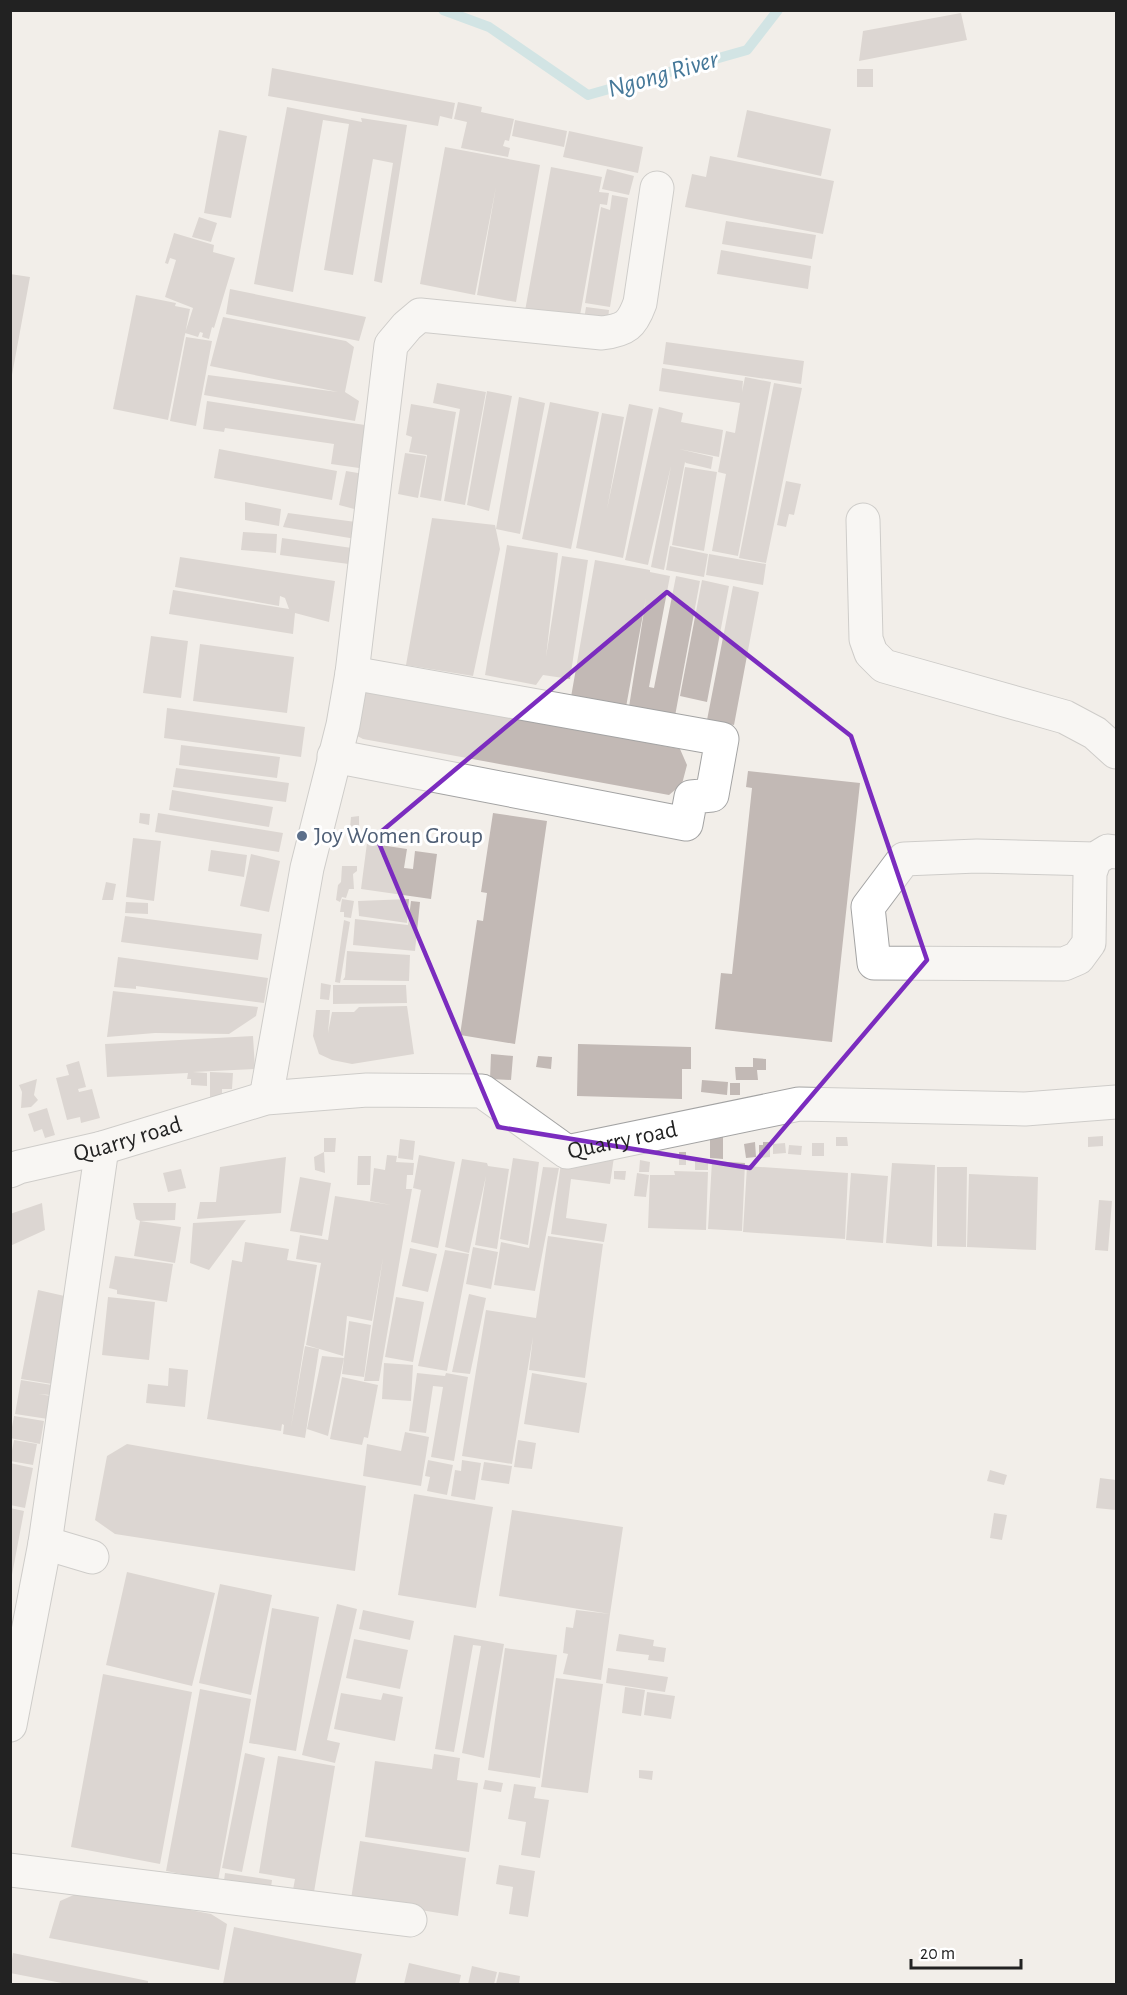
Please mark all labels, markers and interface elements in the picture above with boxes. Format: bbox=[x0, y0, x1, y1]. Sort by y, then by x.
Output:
water label: Ngong River bbox=[605, 45, 723, 102]
place label: Joy Women Group bbox=[314, 824, 483, 848]
marker: Joy Women Group bbox=[295, 829, 309, 843]
street label: Quarry road bbox=[71, 1112, 185, 1166]
street label: Quarry road bbox=[565, 1117, 679, 1164]
scale bar bbox=[911, 1932, 1020, 1970]
text: 20 m bbox=[920, 1945, 955, 1963]

